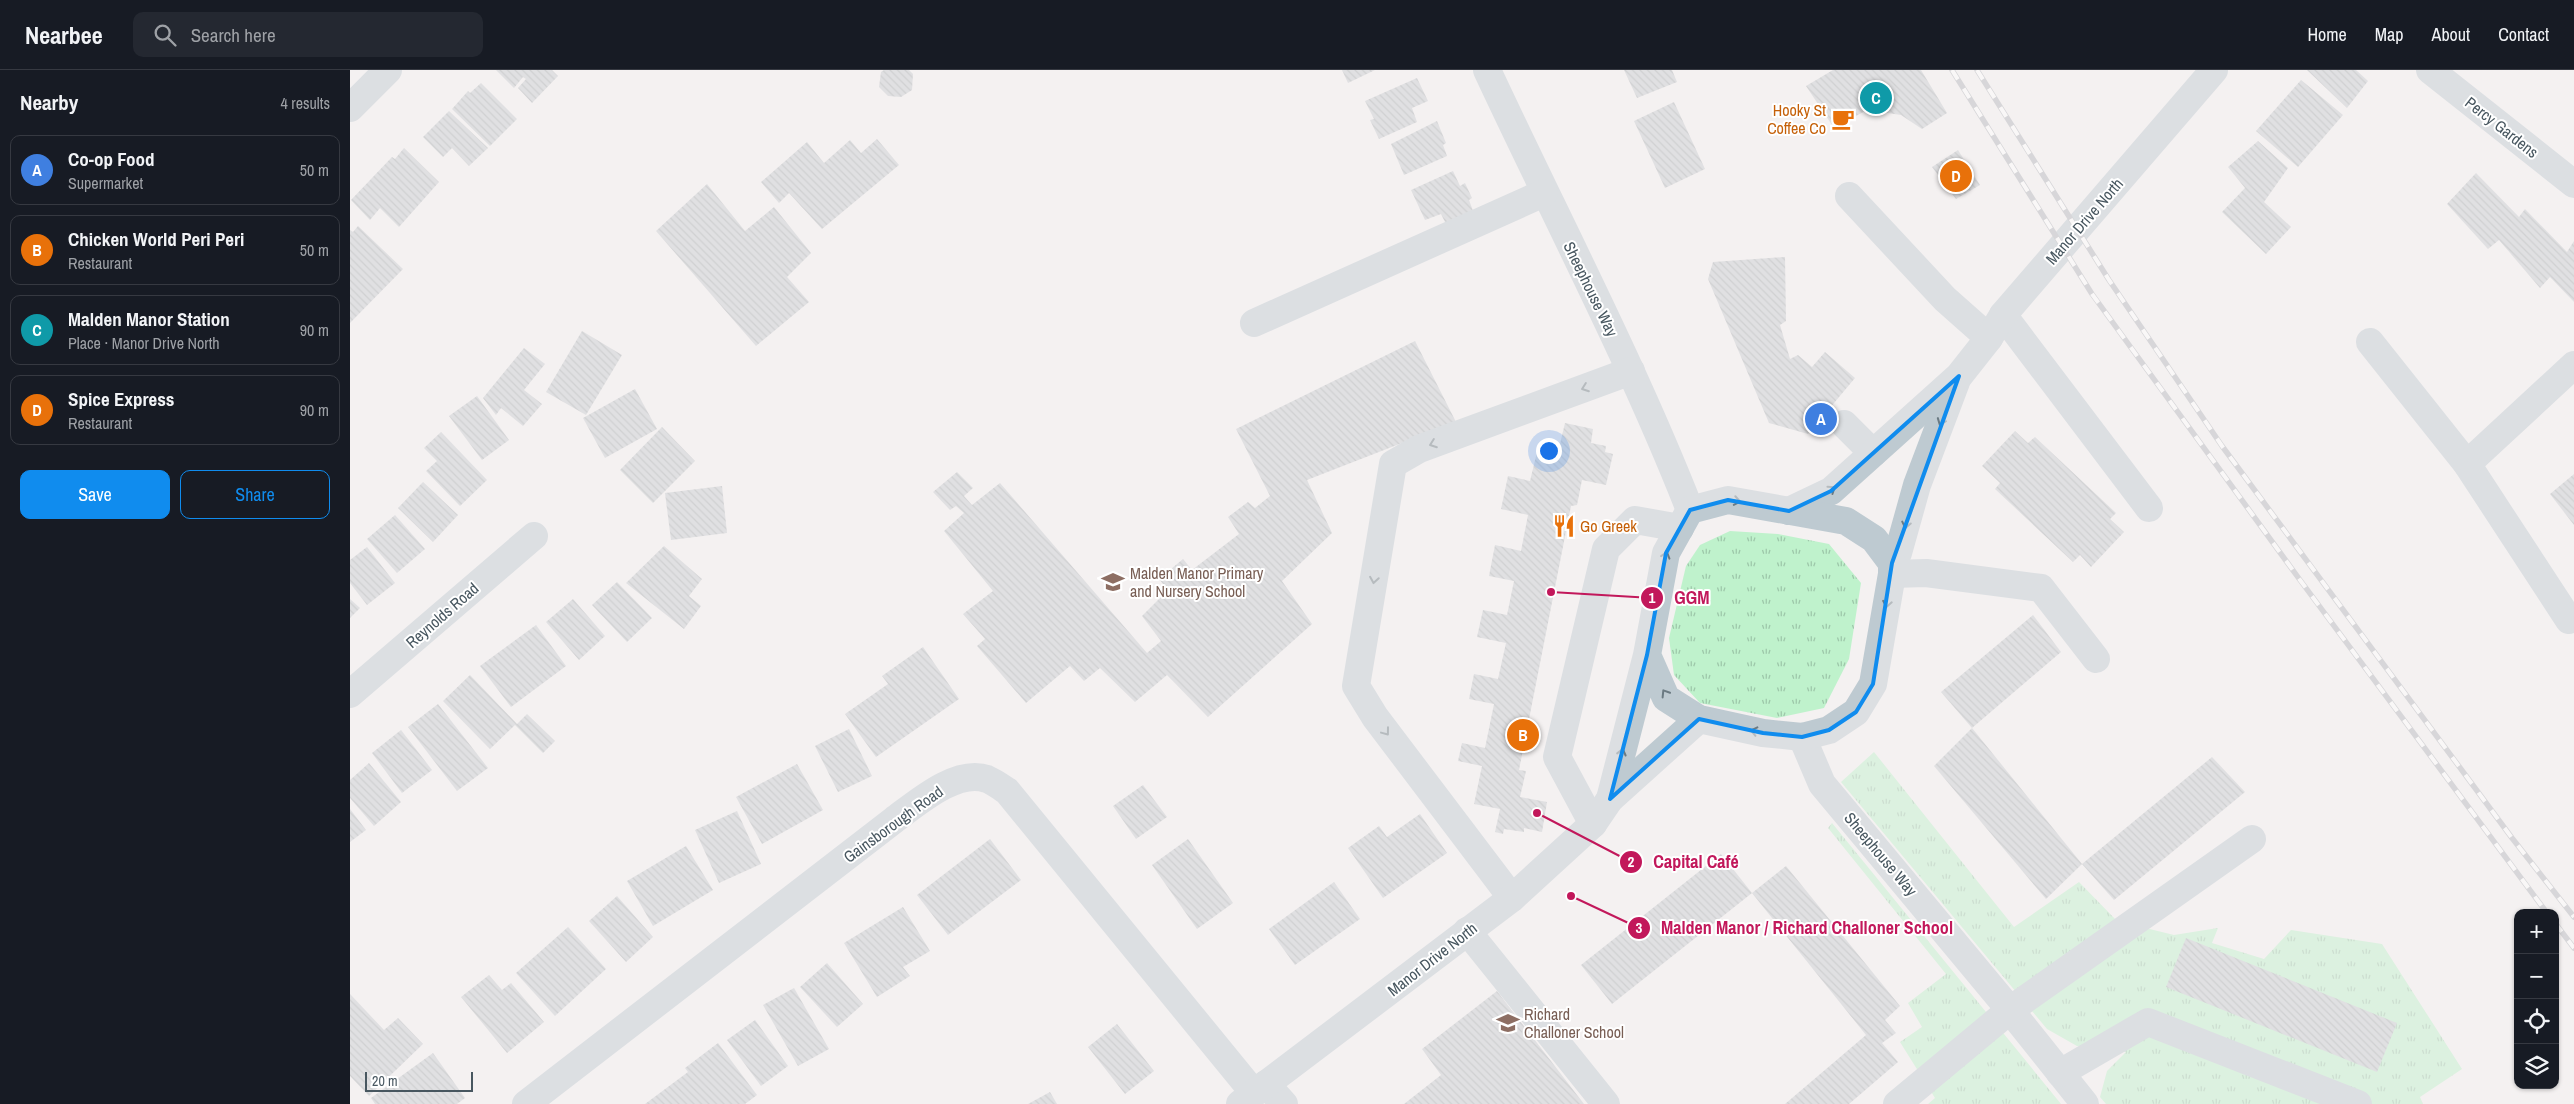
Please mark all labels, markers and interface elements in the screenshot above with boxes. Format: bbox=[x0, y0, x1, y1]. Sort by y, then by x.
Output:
search box bbox=[133, 12, 483, 57]
text: Nearbee bbox=[25, 19, 103, 51]
icon: search bbox=[151, 21, 179, 49]
text: Search here bbox=[191, 22, 276, 48]
text: Home bbox=[2307, 22, 2347, 47]
text: Map bbox=[2375, 22, 2404, 47]
text: About bbox=[2432, 22, 2470, 47]
text: Contact bbox=[2498, 22, 2549, 47]
pin: C bbox=[1860, 79, 1892, 117]
text: Nearby bbox=[20, 88, 78, 117]
street label: Percy Gardens bbox=[2461, 91, 2543, 163]
text: 4 results bbox=[280, 92, 330, 114]
place label: Hooky St Coffee Co bbox=[1767, 99, 1826, 139]
cafe icon: Hooky St Coffee Co bbox=[1830, 106, 1856, 132]
text: Co-op Food bbox=[68, 146, 155, 172]
pin: D bbox=[1940, 157, 1972, 195]
text: A bbox=[32, 159, 42, 181]
text: 50 m bbox=[300, 159, 329, 181]
text: Supermarket bbox=[68, 172, 143, 194]
street label: Manor Drive North bbox=[2040, 173, 2128, 269]
text: Chicken World Peri Peri bbox=[68, 226, 244, 252]
street label: Sheephouse Way bbox=[1559, 238, 1624, 341]
text: B bbox=[32, 239, 42, 261]
text: 50 m bbox=[300, 239, 329, 261]
text: Restaurant bbox=[68, 252, 132, 274]
text: Malden Manor Station bbox=[68, 306, 230, 332]
text: C bbox=[32, 319, 42, 341]
text: 90 m bbox=[300, 319, 329, 341]
text: Place · Manor Drive North bbox=[68, 332, 220, 354]
one-way arrow bbox=[1581, 382, 1590, 392]
text: Spice Express bbox=[68, 386, 175, 412]
text: D bbox=[32, 399, 42, 421]
text: 90 m bbox=[300, 399, 329, 421]
pin: A bbox=[1805, 400, 1837, 438]
text: Restaurant bbox=[68, 412, 132, 434]
one-way arrow bbox=[1937, 417, 1947, 426]
one-way arrow bbox=[1429, 438, 1437, 448]
your location bbox=[1536, 438, 1562, 464]
button: Save bbox=[20, 470, 170, 519]
button: Share bbox=[180, 470, 330, 519]
one-way arrow bbox=[1826, 486, 1836, 495]
one-way arrow bbox=[1733, 496, 1742, 506]
restaurant icon: Go Greek bbox=[1551, 513, 1577, 539]
place label: Go Greek bbox=[1580, 515, 1637, 537]
one-way arrow bbox=[1901, 520, 1912, 529]
one-way arrow bbox=[1661, 552, 1671, 560]
place label: Malden Manor Primary and Nursery School bbox=[1130, 562, 1264, 602]
school or university icon: Malden Manor Primary and Nursery School bbox=[1100, 569, 1126, 595]
one-way arrow bbox=[1369, 576, 1379, 585]
street label: Reynolds Road bbox=[401, 577, 483, 653]
callout: GGM bbox=[1640, 581, 1720, 614]
text: GGM bbox=[1674, 585, 1710, 610]
text: 1 bbox=[1649, 587, 1656, 608]
one-way arrow bbox=[1882, 599, 1892, 608]
one-way arrow bbox=[1662, 689, 1672, 698]
pin: B bbox=[1507, 716, 1539, 754]
one-way arrow bbox=[1381, 727, 1390, 736]
one-way arrow bbox=[1749, 727, 1758, 737]
one-way arrow bbox=[1616, 748, 1627, 757]
street label: Gainsborough Road bbox=[839, 780, 947, 868]
street label: Sheephouse Way bbox=[1839, 807, 1923, 901]
callout: Capital Café bbox=[1619, 845, 1749, 878]
text: Capital Café bbox=[1653, 849, 1739, 874]
text: 2 bbox=[1628, 851, 1635, 872]
map controls bbox=[2514, 909, 2559, 1089]
button: + bbox=[2514, 909, 2559, 954]
callout: Malden Manor / Richard Challoner School bbox=[1626, 911, 1963, 944]
text: Malden Manor / Richard Challoner School bbox=[1661, 915, 1953, 940]
street label: Manor Drive North bbox=[1383, 917, 1481, 1001]
text: 3 bbox=[1636, 917, 1643, 938]
button: − bbox=[2514, 954, 2559, 999]
button: locate bbox=[2514, 999, 2559, 1044]
place label: Richard Challoner School bbox=[1524, 1003, 1624, 1043]
school or university icon: Richard Challoner School bbox=[1495, 1010, 1521, 1036]
button: layers bbox=[2514, 1044, 2559, 1089]
scale bar bbox=[365, 1069, 472, 1092]
text: 20 m bbox=[372, 1072, 398, 1090]

